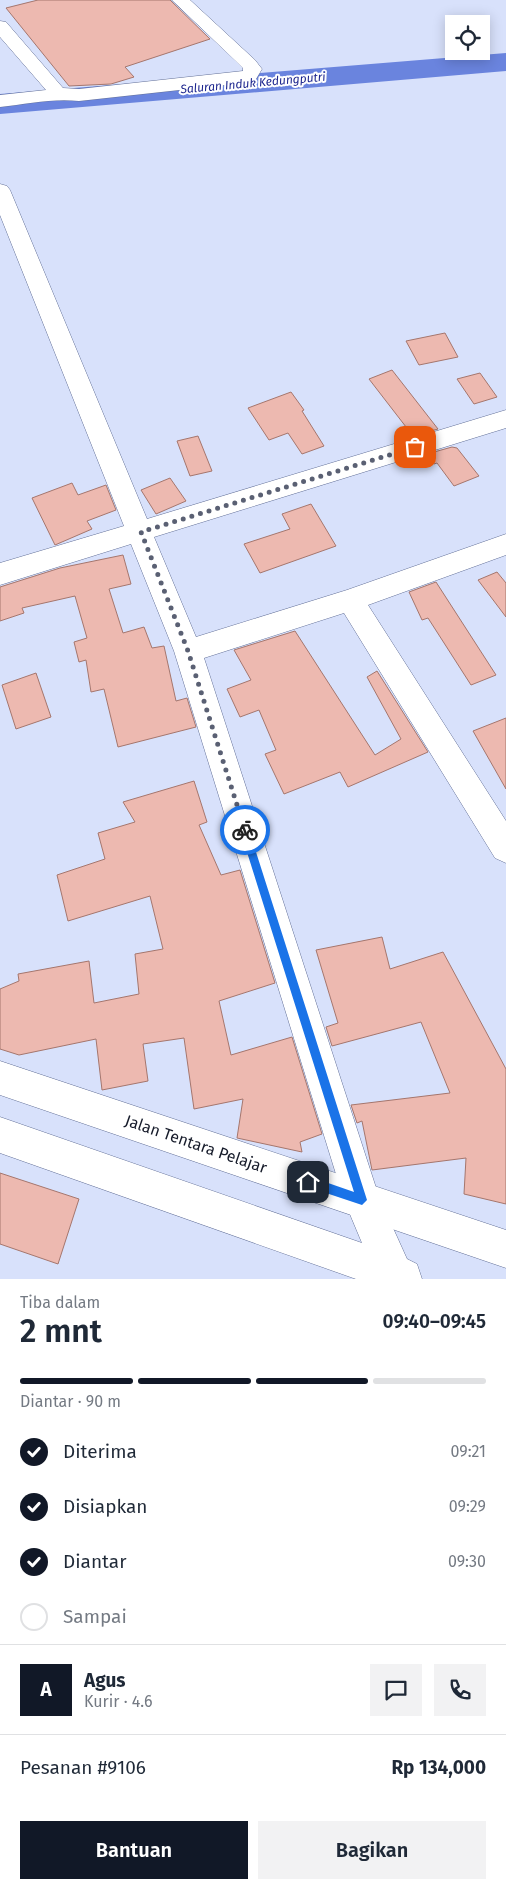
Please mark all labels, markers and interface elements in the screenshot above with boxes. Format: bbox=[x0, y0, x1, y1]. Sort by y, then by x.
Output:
map controls bbox=[445, 15, 490, 60]
button: locate bbox=[445, 15, 490, 60]
water label: Saluran Induk Kedungputri bbox=[179, 70, 327, 96]
pin bbox=[394, 426, 436, 468]
icon: bag bbox=[401, 433, 429, 461]
courier bbox=[220, 805, 270, 855]
icon: bike bbox=[231, 816, 259, 844]
street label: Jalan Tentara Pelajar bbox=[123, 1111, 270, 1177]
pin bbox=[287, 1161, 329, 1203]
icon: home bbox=[294, 1168, 322, 1196]
text: Tiba dalam bbox=[20, 1293, 100, 1312]
text: 09:40–09:45 bbox=[383, 1310, 486, 1333]
text: 2 mnt bbox=[20, 1312, 102, 1350]
text: Diantar · 90 m bbox=[20, 1392, 121, 1411]
icon: check bbox=[20, 1438, 48, 1466]
text: Diterima bbox=[63, 1440, 137, 1463]
text: 09:21 bbox=[451, 1442, 486, 1461]
icon: check bbox=[20, 1493, 48, 1521]
text: Disiapkan bbox=[63, 1495, 147, 1518]
text: 09:29 bbox=[449, 1497, 486, 1516]
icon: check bbox=[20, 1548, 48, 1576]
text: Diantar bbox=[63, 1550, 126, 1573]
text: 09:30 bbox=[448, 1552, 486, 1571]
text: Sampai bbox=[63, 1605, 127, 1628]
button: chat bbox=[370, 1664, 422, 1716]
button: phone bbox=[434, 1664, 486, 1716]
text: Agus bbox=[84, 1669, 126, 1692]
text: A bbox=[40, 1678, 52, 1701]
text: Kurir · 4.6 bbox=[84, 1692, 153, 1711]
text: Pesanan #9106 bbox=[20, 1756, 146, 1779]
text: Rp 134,000 bbox=[391, 1756, 486, 1779]
button: Bantuan bbox=[20, 1821, 248, 1879]
button: Bagikan bbox=[258, 1821, 486, 1879]

